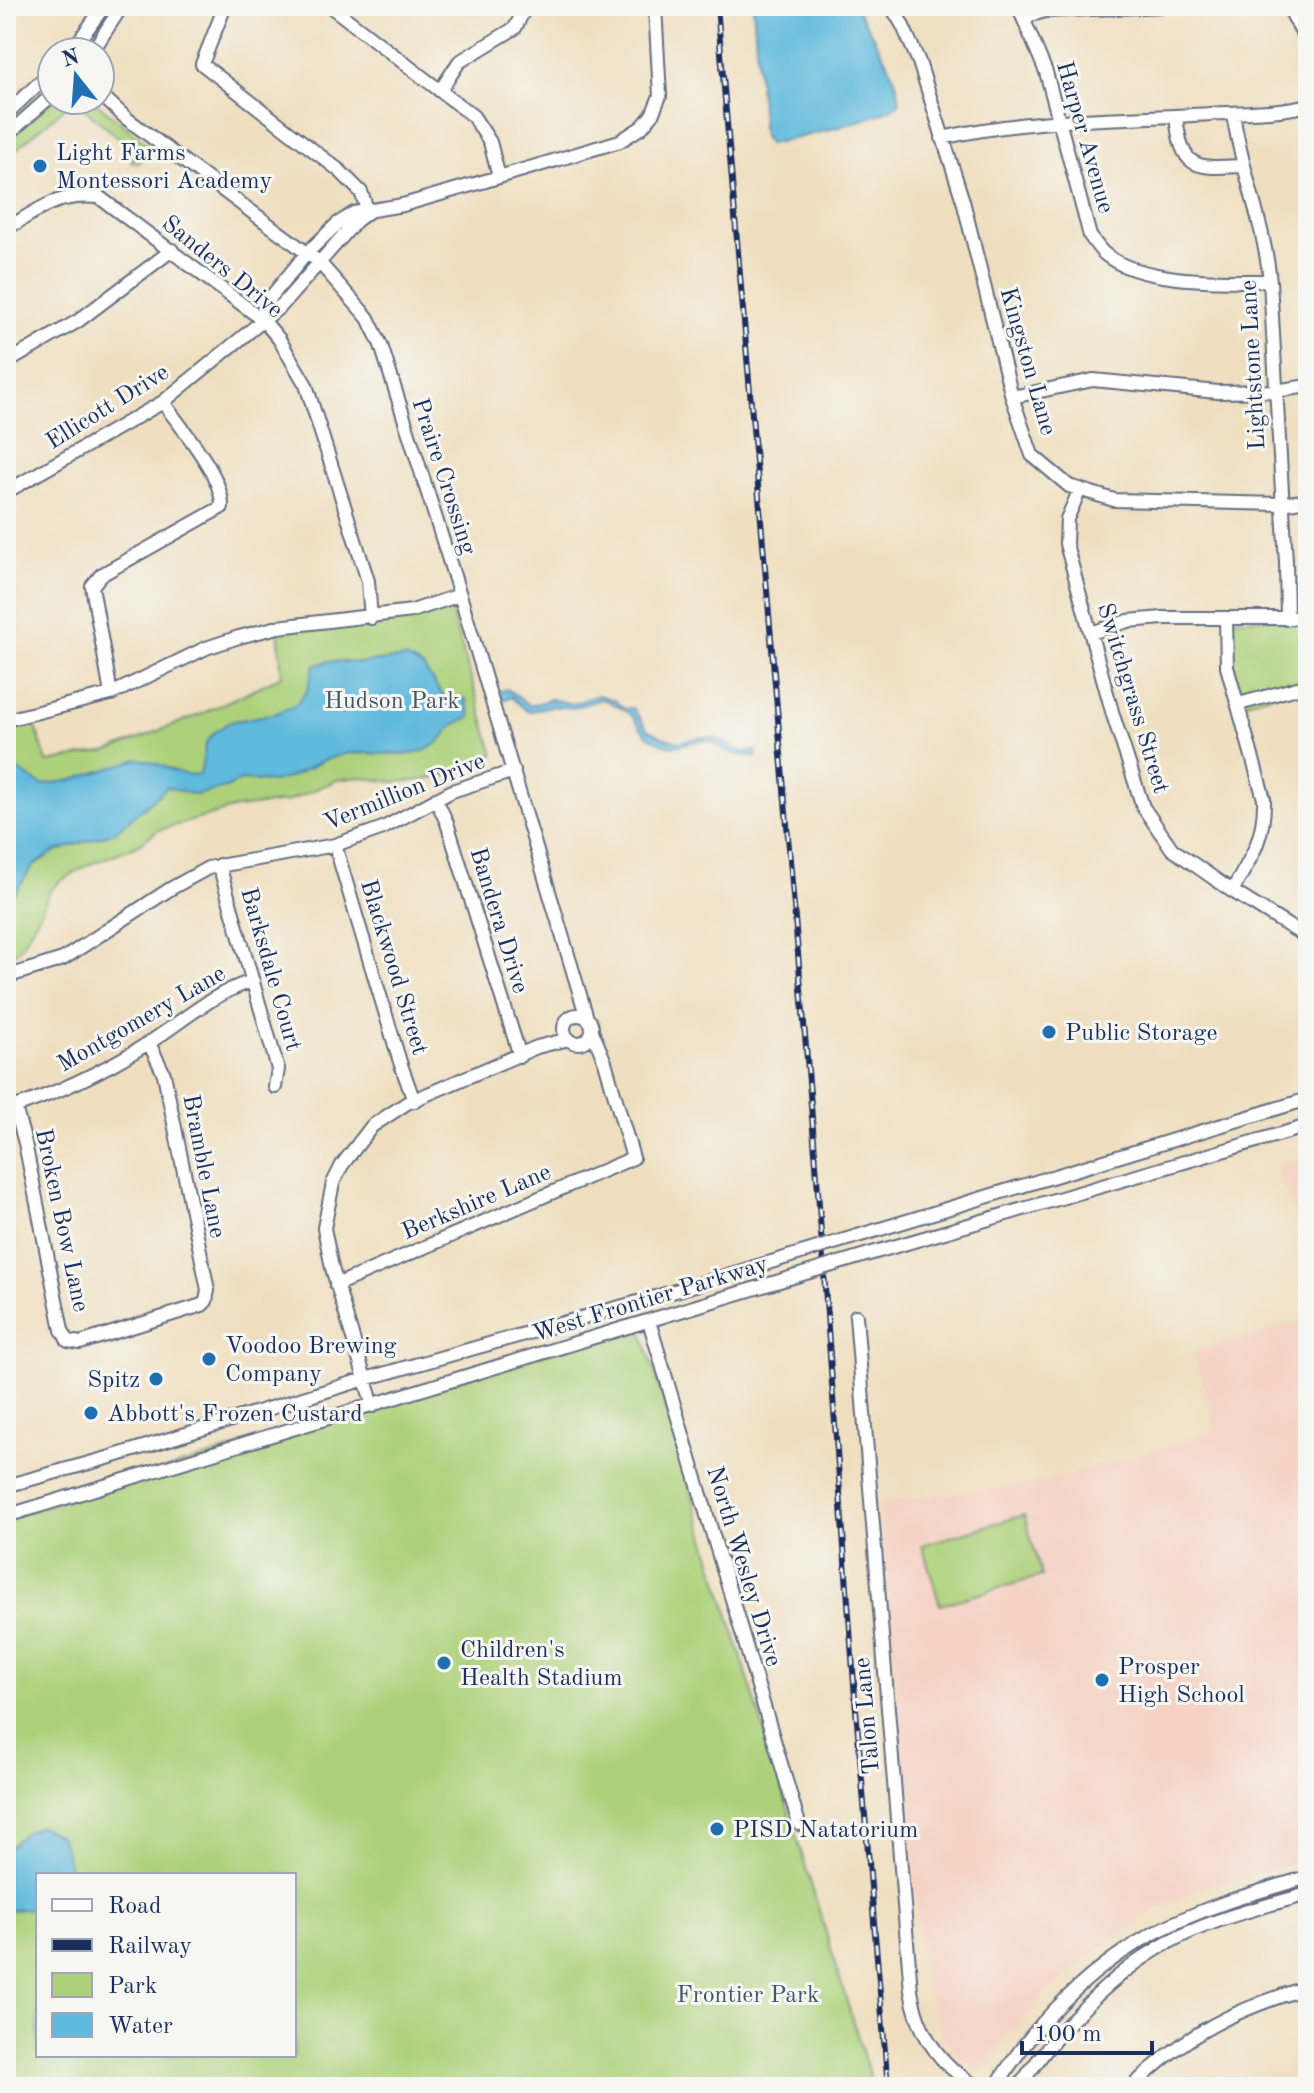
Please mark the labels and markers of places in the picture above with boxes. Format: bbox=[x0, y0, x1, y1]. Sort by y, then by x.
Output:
place label: Light Farms Montessori Academy bbox=[56, 142, 272, 194]
marker: Light Farms Montessori Academy bbox=[31, 157, 49, 175]
place label: Public Storage bbox=[1065, 1022, 1217, 1046]
marker: Public Storage bbox=[1040, 1023, 1058, 1041]
place label: Voodoo Brewing Company bbox=[225, 1335, 397, 1387]
marker: Voodoo Brewing Company bbox=[200, 1350, 218, 1368]
place label: Spitz bbox=[87, 1369, 140, 1393]
marker: Spitz bbox=[147, 1370, 165, 1388]
place label: Abbott's Frozen Custard bbox=[107, 1403, 363, 1427]
marker: Abbott's Frozen Custard bbox=[82, 1404, 100, 1422]
place label: Children's Health Stadium bbox=[460, 1639, 622, 1691]
marker: Children's Health Stadium bbox=[435, 1654, 453, 1672]
place label: Prosper High School bbox=[1118, 1656, 1245, 1708]
marker: Prosper High School bbox=[1093, 1671, 1111, 1689]
place label: PISD Natatorium bbox=[733, 1819, 918, 1843]
marker: PISD Natatorium bbox=[708, 1820, 726, 1838]

